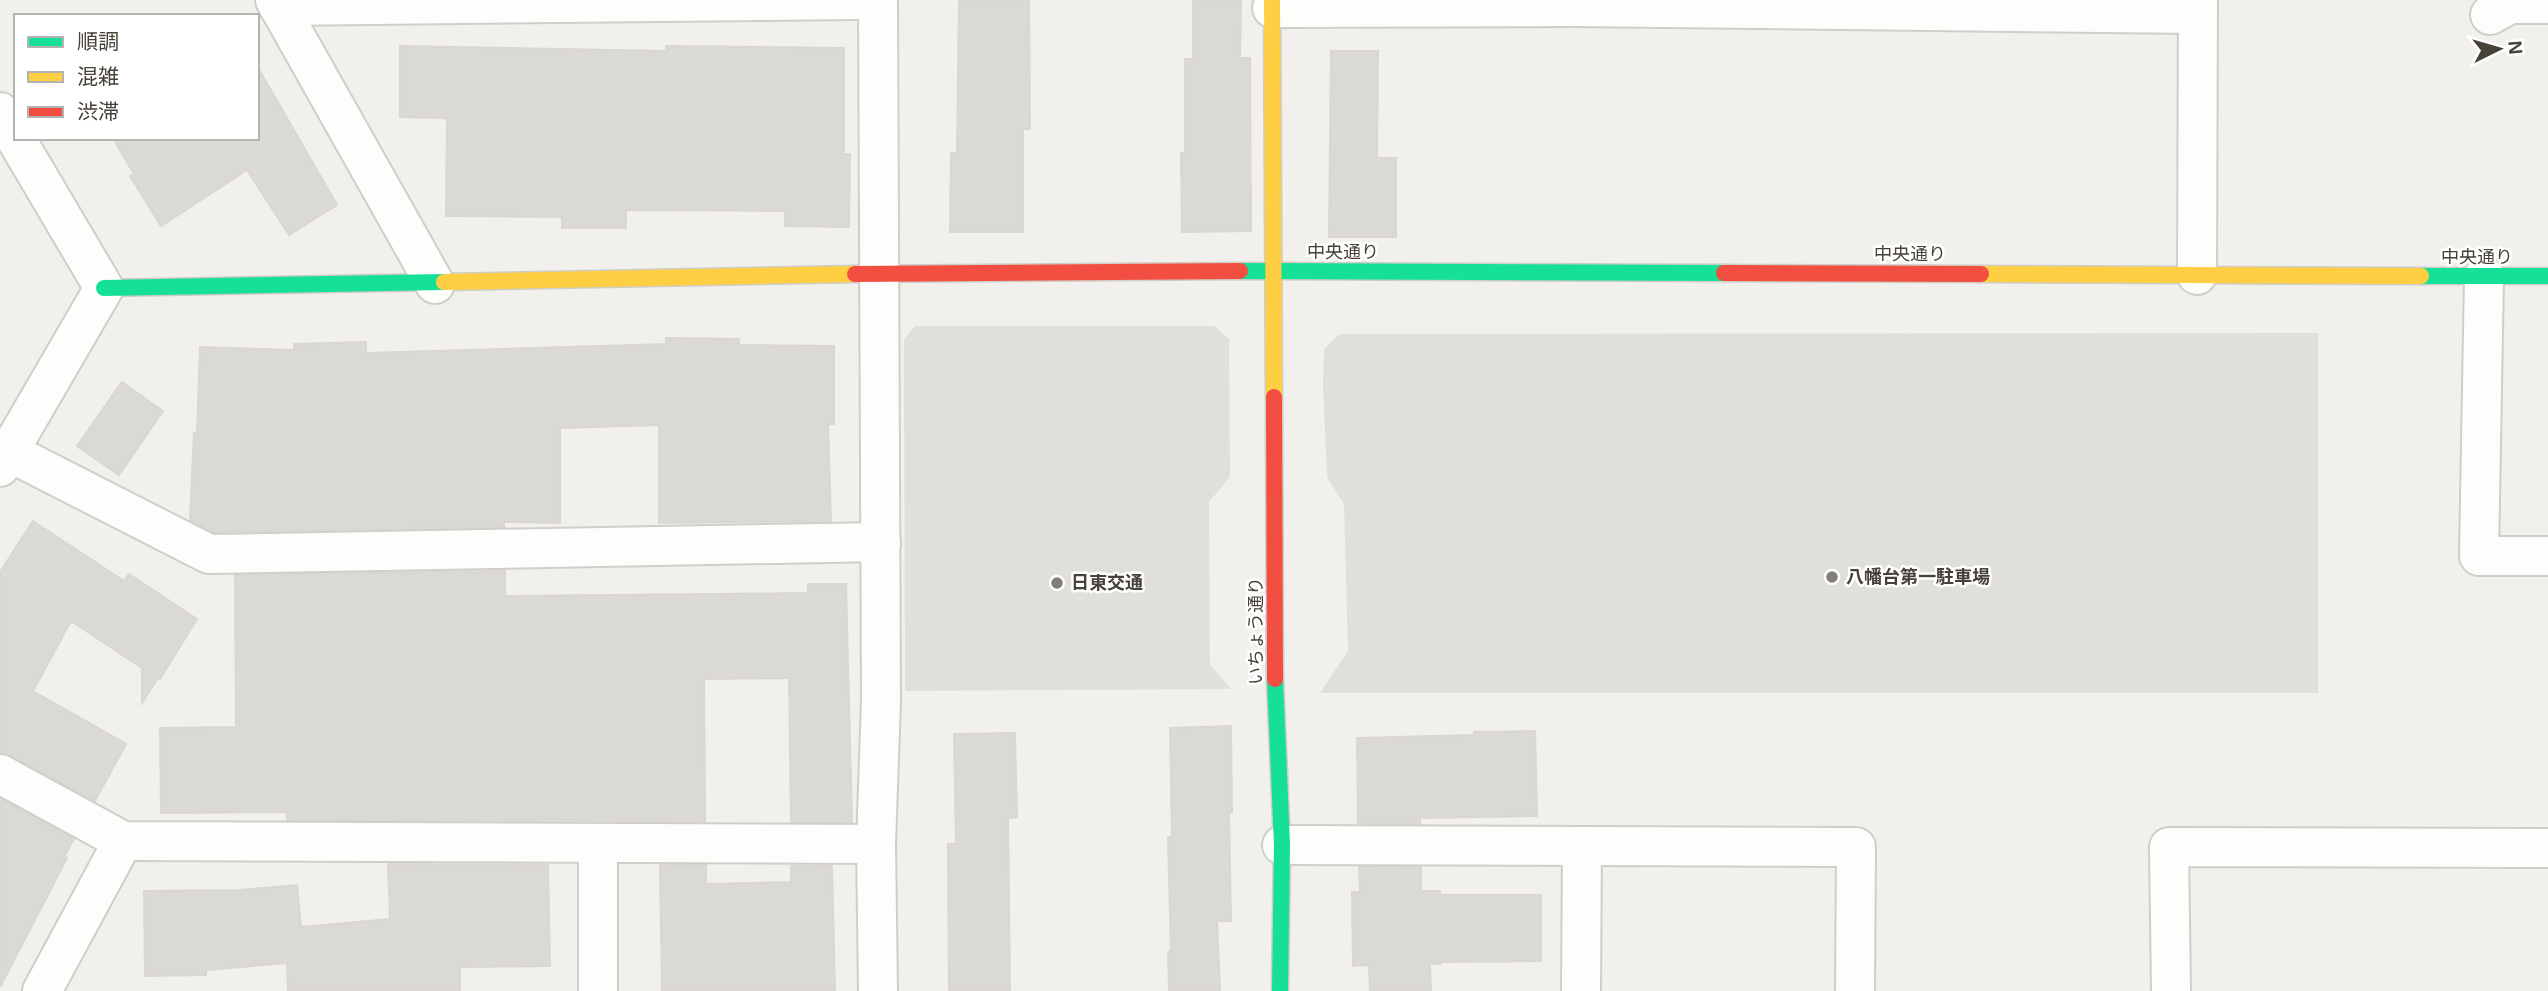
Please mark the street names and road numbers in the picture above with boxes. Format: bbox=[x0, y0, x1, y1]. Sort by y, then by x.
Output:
street label: 中央通り bbox=[1307, 242, 1379, 262]
street label: 中央通り bbox=[1874, 244, 1946, 264]
street label: 中央通り bbox=[2441, 247, 2513, 267]
street label: いちょう通り bbox=[1246, 577, 1266, 685]

